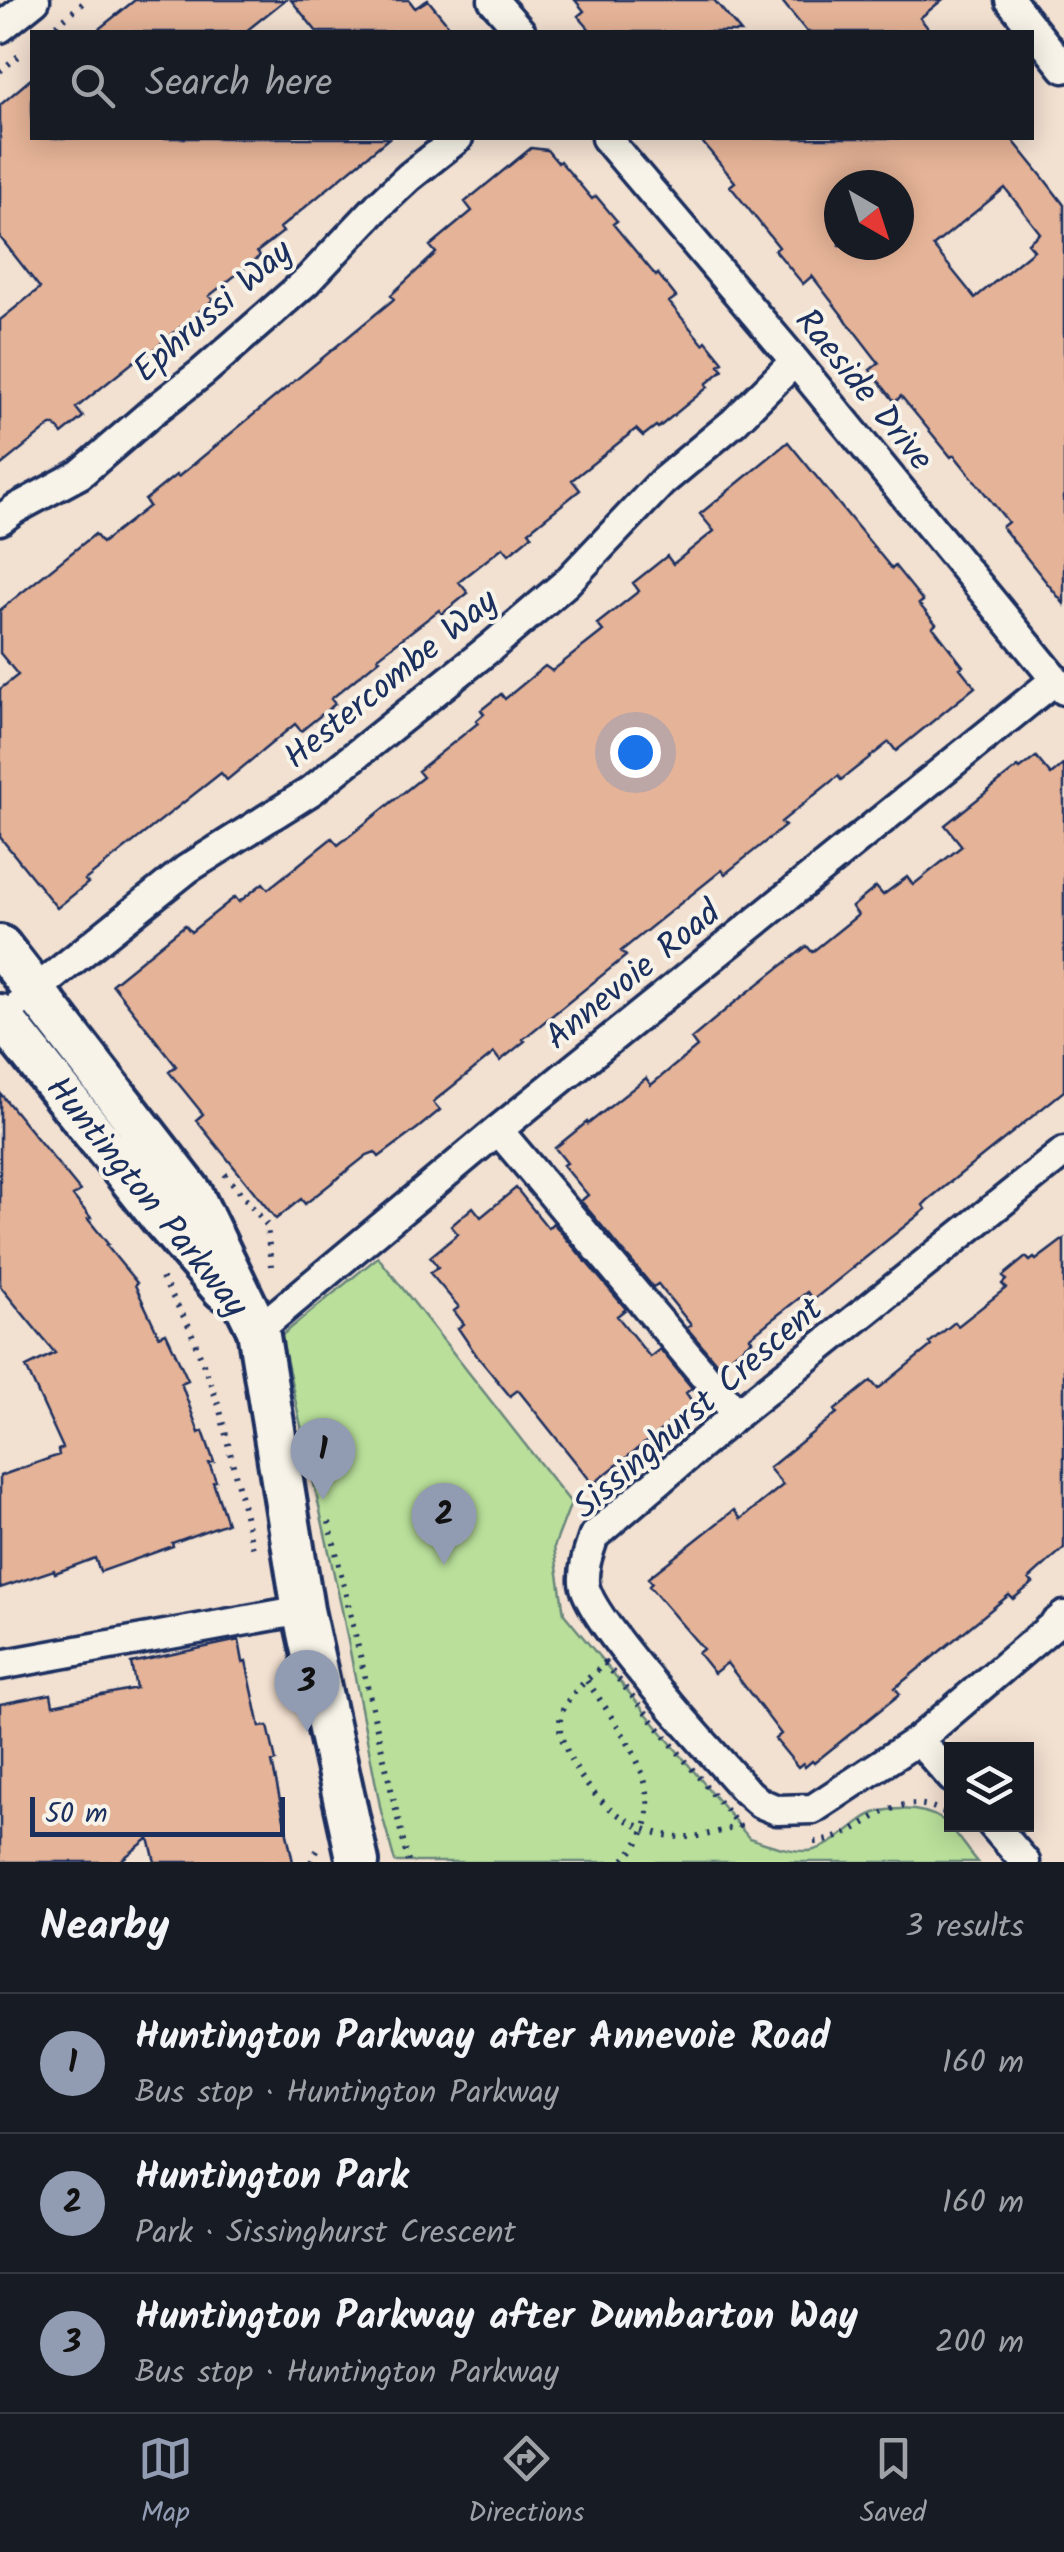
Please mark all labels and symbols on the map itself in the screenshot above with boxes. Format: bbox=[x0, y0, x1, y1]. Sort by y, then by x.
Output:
north arrow bbox=[824, 170, 914, 260]
street label: Ephrussi Way bbox=[121, 226, 307, 398]
street label: Raeside Drive bbox=[779, 297, 946, 485]
street label: Hestercombe Way bbox=[272, 576, 512, 785]
your location bbox=[610, 727, 661, 778]
street label: Annevoie Road bbox=[533, 887, 736, 1065]
street label: Huntington Parkway bbox=[30, 1064, 262, 1332]
street label: Sissinghurst Crescent bbox=[561, 1284, 837, 1534]
pin: 1 bbox=[290, 1418, 356, 1500]
pin: 2 bbox=[412, 1482, 476, 1565]
pin: 3 bbox=[274, 1650, 340, 1732]
scale bar bbox=[30, 1792, 285, 1836]

